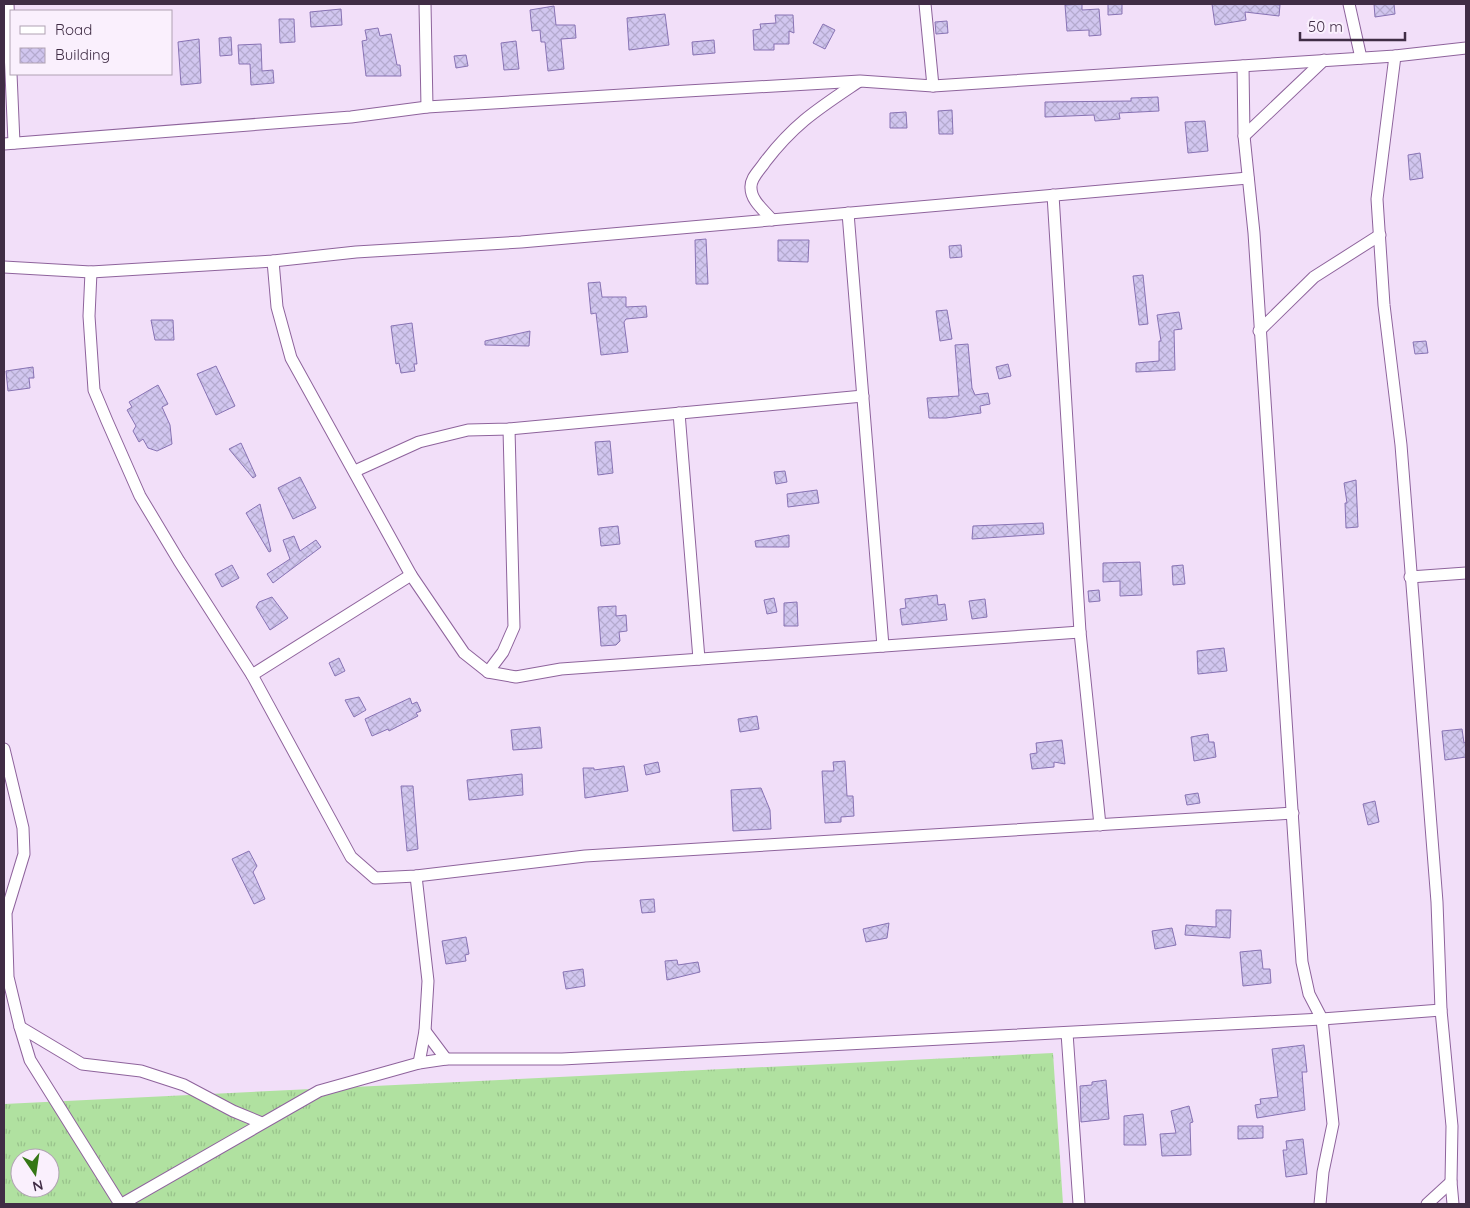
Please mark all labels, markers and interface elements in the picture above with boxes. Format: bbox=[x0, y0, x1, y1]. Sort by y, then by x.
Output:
legend bbox=[10, 10, 172, 75]
scale bar bbox=[1300, 10, 1405, 42]
text: 50 m bbox=[1308, 17, 1343, 36]
text: Road bbox=[55, 20, 92, 39]
text: Building bbox=[55, 45, 110, 64]
north arrow bbox=[10, 1148, 60, 1198]
text: N bbox=[31, 1176, 45, 1196]

